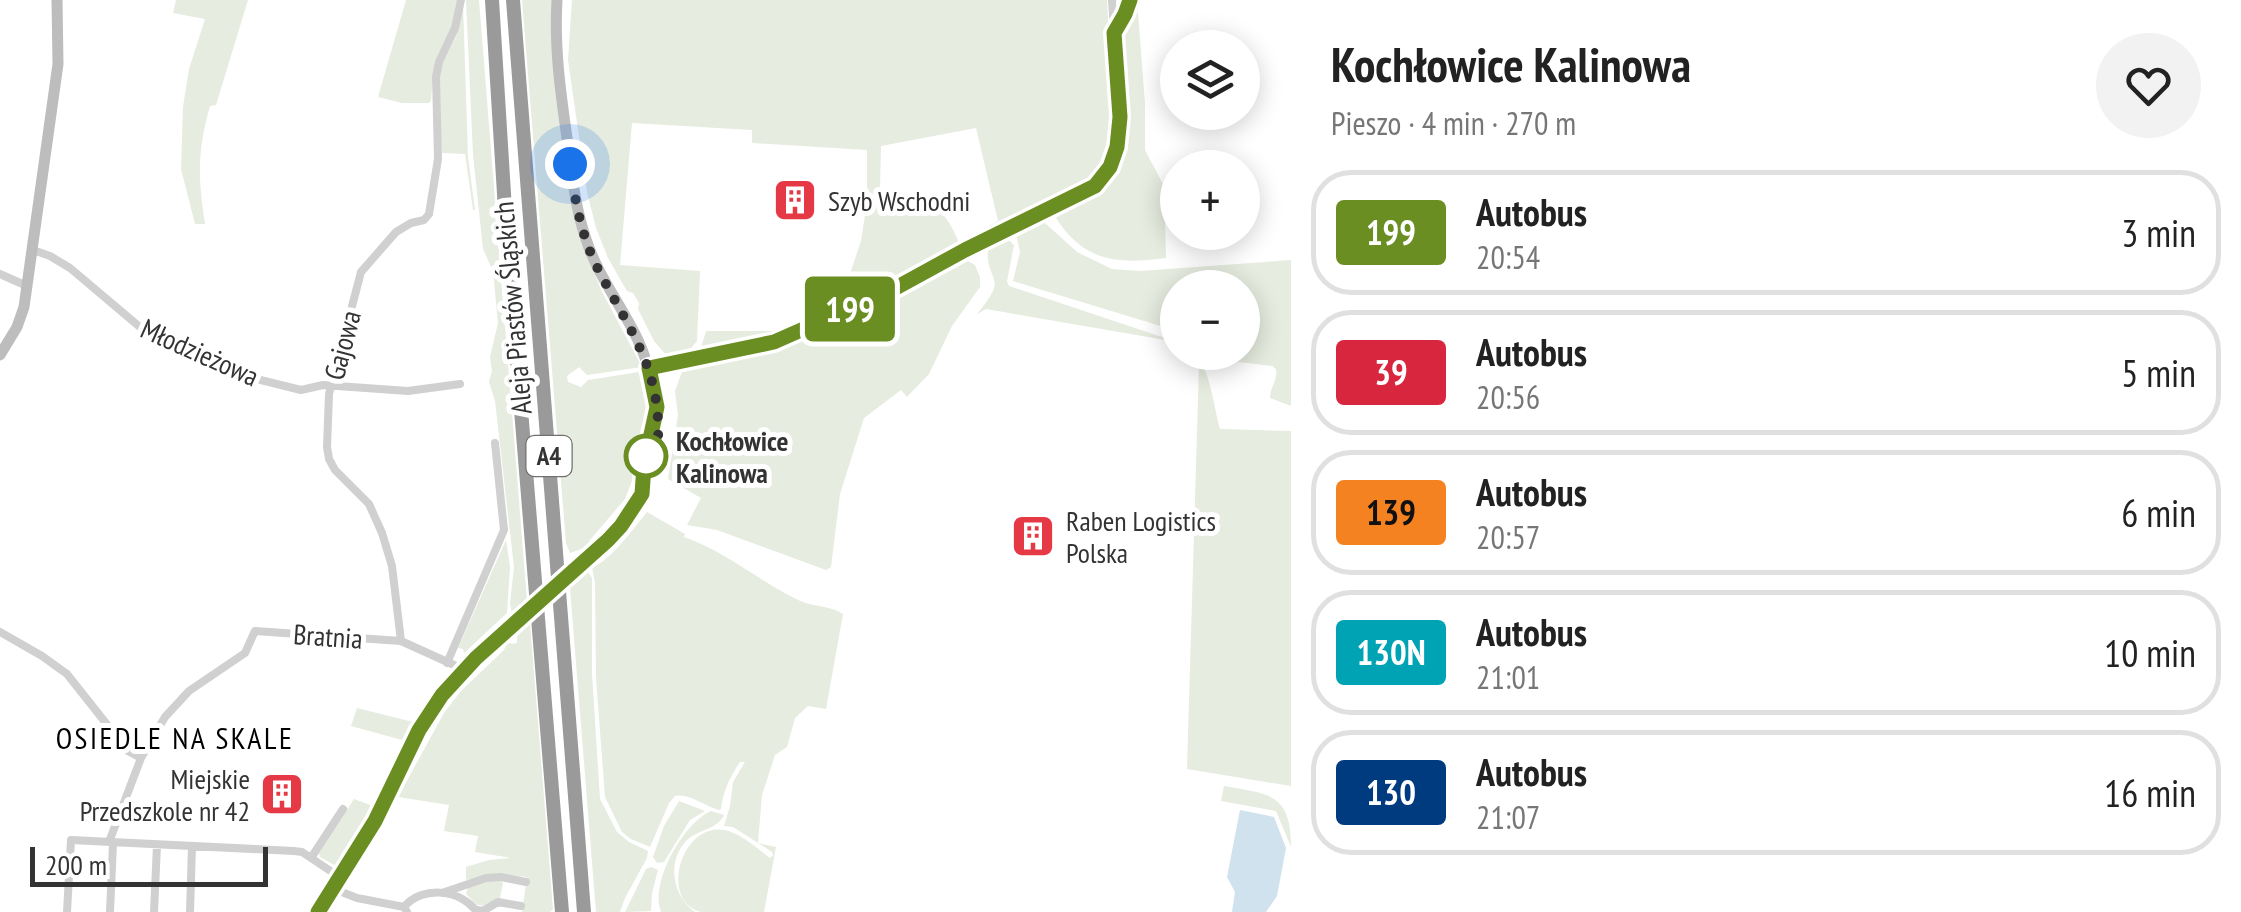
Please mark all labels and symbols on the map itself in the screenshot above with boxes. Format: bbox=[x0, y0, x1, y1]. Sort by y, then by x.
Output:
your location bbox=[545, 139, 595, 189]
building icon: Szyb Wschodni bbox=[772, 177, 818, 223]
place label: Szyb Wschodni bbox=[828, 182, 970, 219]
street label: Aleja Piastów Śląskich bbox=[484, 200, 540, 416]
line badge: 199 bbox=[792, 276, 908, 342]
street label: Gajowa bbox=[315, 306, 369, 384]
street label: Młodzieżowa bbox=[135, 310, 265, 394]
place label: Kochłowice Kalinowa bbox=[676, 422, 788, 491]
marker: Kochłowice Kalinowa bbox=[625, 435, 667, 477]
road number: A4 bbox=[526, 436, 572, 476]
place label: Raben Logistics Polska bbox=[1066, 502, 1216, 571]
building icon: Raben Logistics Polska bbox=[1010, 513, 1056, 559]
street label: Bratnia bbox=[292, 615, 364, 657]
district label: OSIEDLE NA SKALE bbox=[56, 718, 294, 757]
place label: Miejskie Przedszkole nr 42 bbox=[80, 760, 250, 829]
building icon: Miejskie Przedszkole nr 42 bbox=[259, 771, 305, 817]
scale bar bbox=[30, 842, 268, 886]

